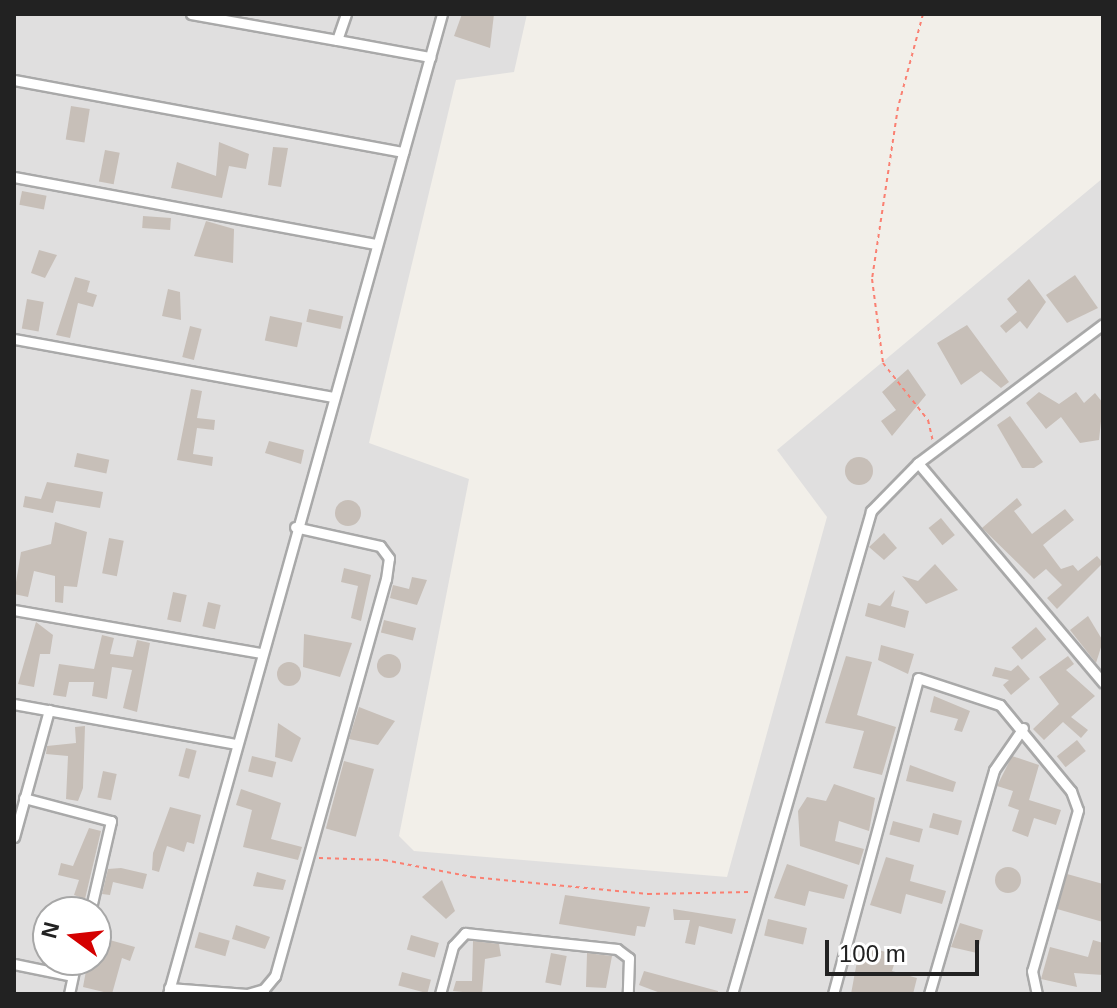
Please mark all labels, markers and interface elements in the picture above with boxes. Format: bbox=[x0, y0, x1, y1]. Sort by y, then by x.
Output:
north arrow bbox=[32, 896, 112, 976]
text: N bbox=[36, 919, 64, 941]
scale bar bbox=[829, 924, 983, 974]
text: 100 m bbox=[839, 940, 906, 967]

